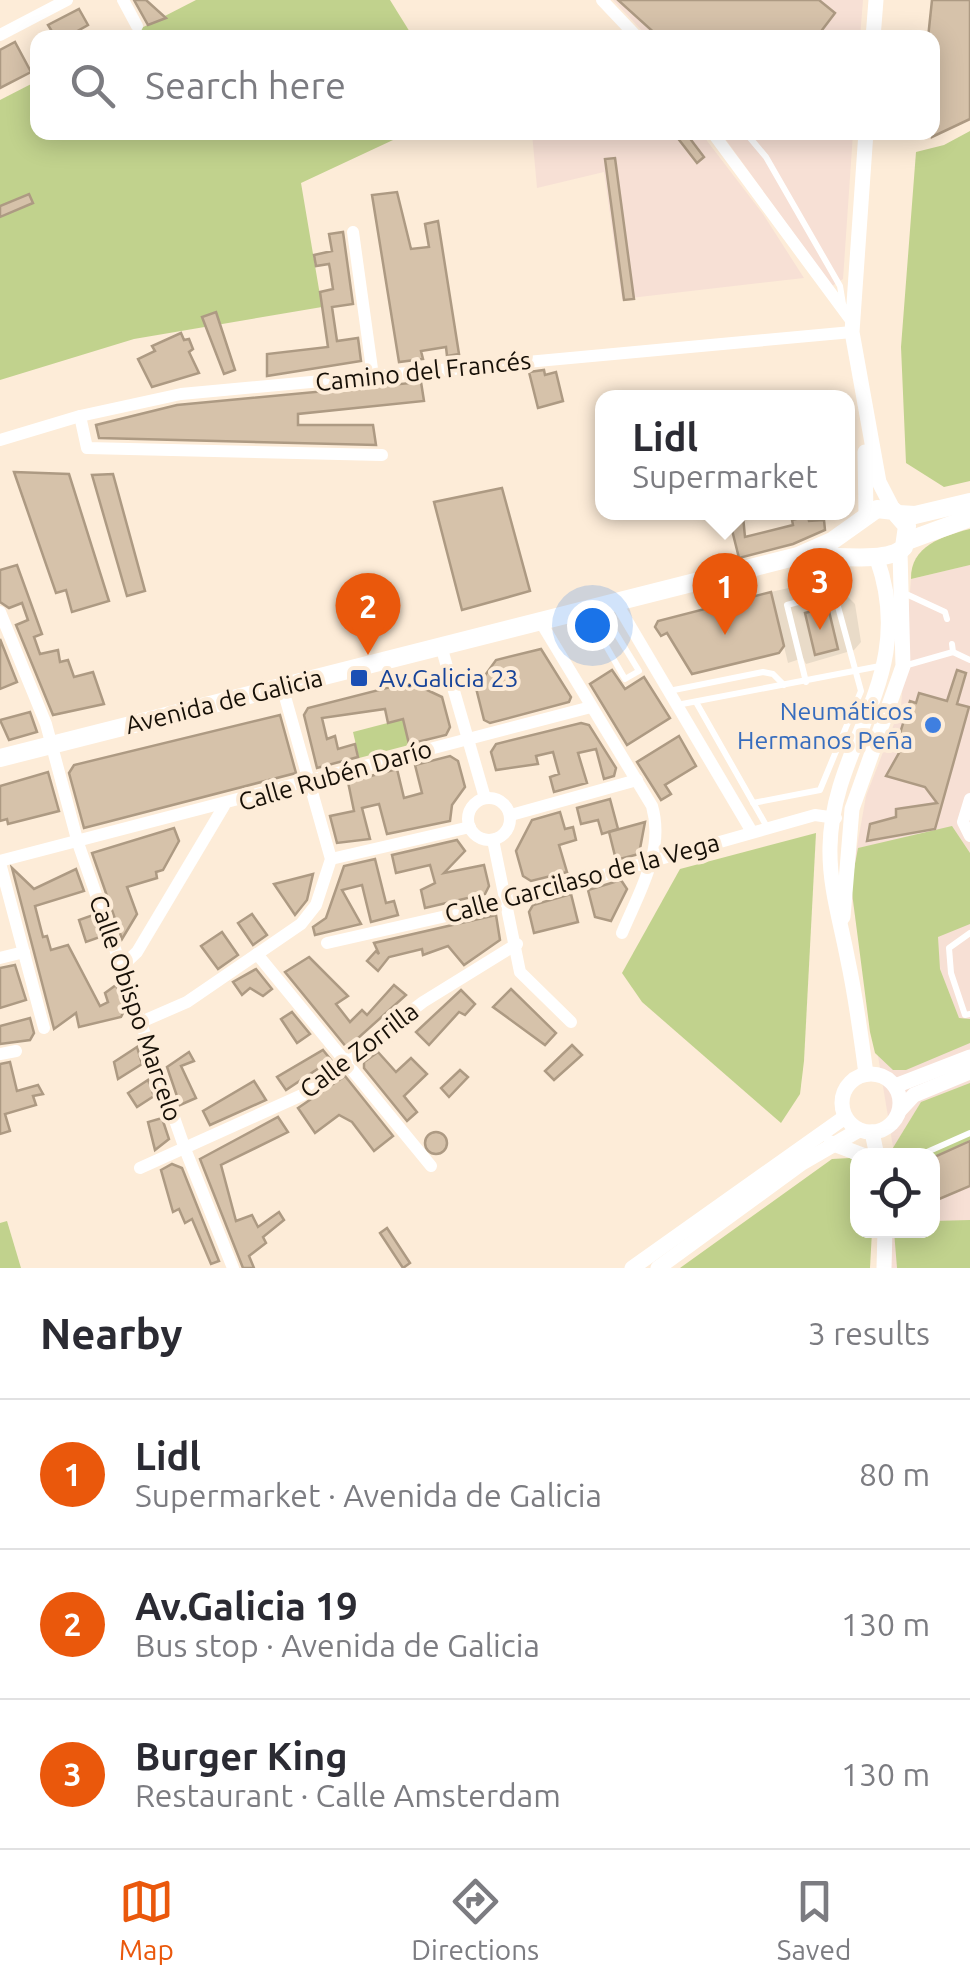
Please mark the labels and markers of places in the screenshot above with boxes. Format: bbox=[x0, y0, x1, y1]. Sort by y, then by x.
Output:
pin: 3 bbox=[788, 548, 852, 630]
pin: 1 bbox=[692, 552, 758, 635]
pin: 2 bbox=[336, 572, 400, 655]
place label: Av.Galicia 23 bbox=[379, 664, 519, 692]
marker: Av.Galicia 23 bbox=[348, 667, 370, 689]
place label: Neumáticos Hermanos Peña bbox=[737, 697, 913, 754]
marker: Neumáticos Hermanos Peña bbox=[922, 714, 944, 736]

